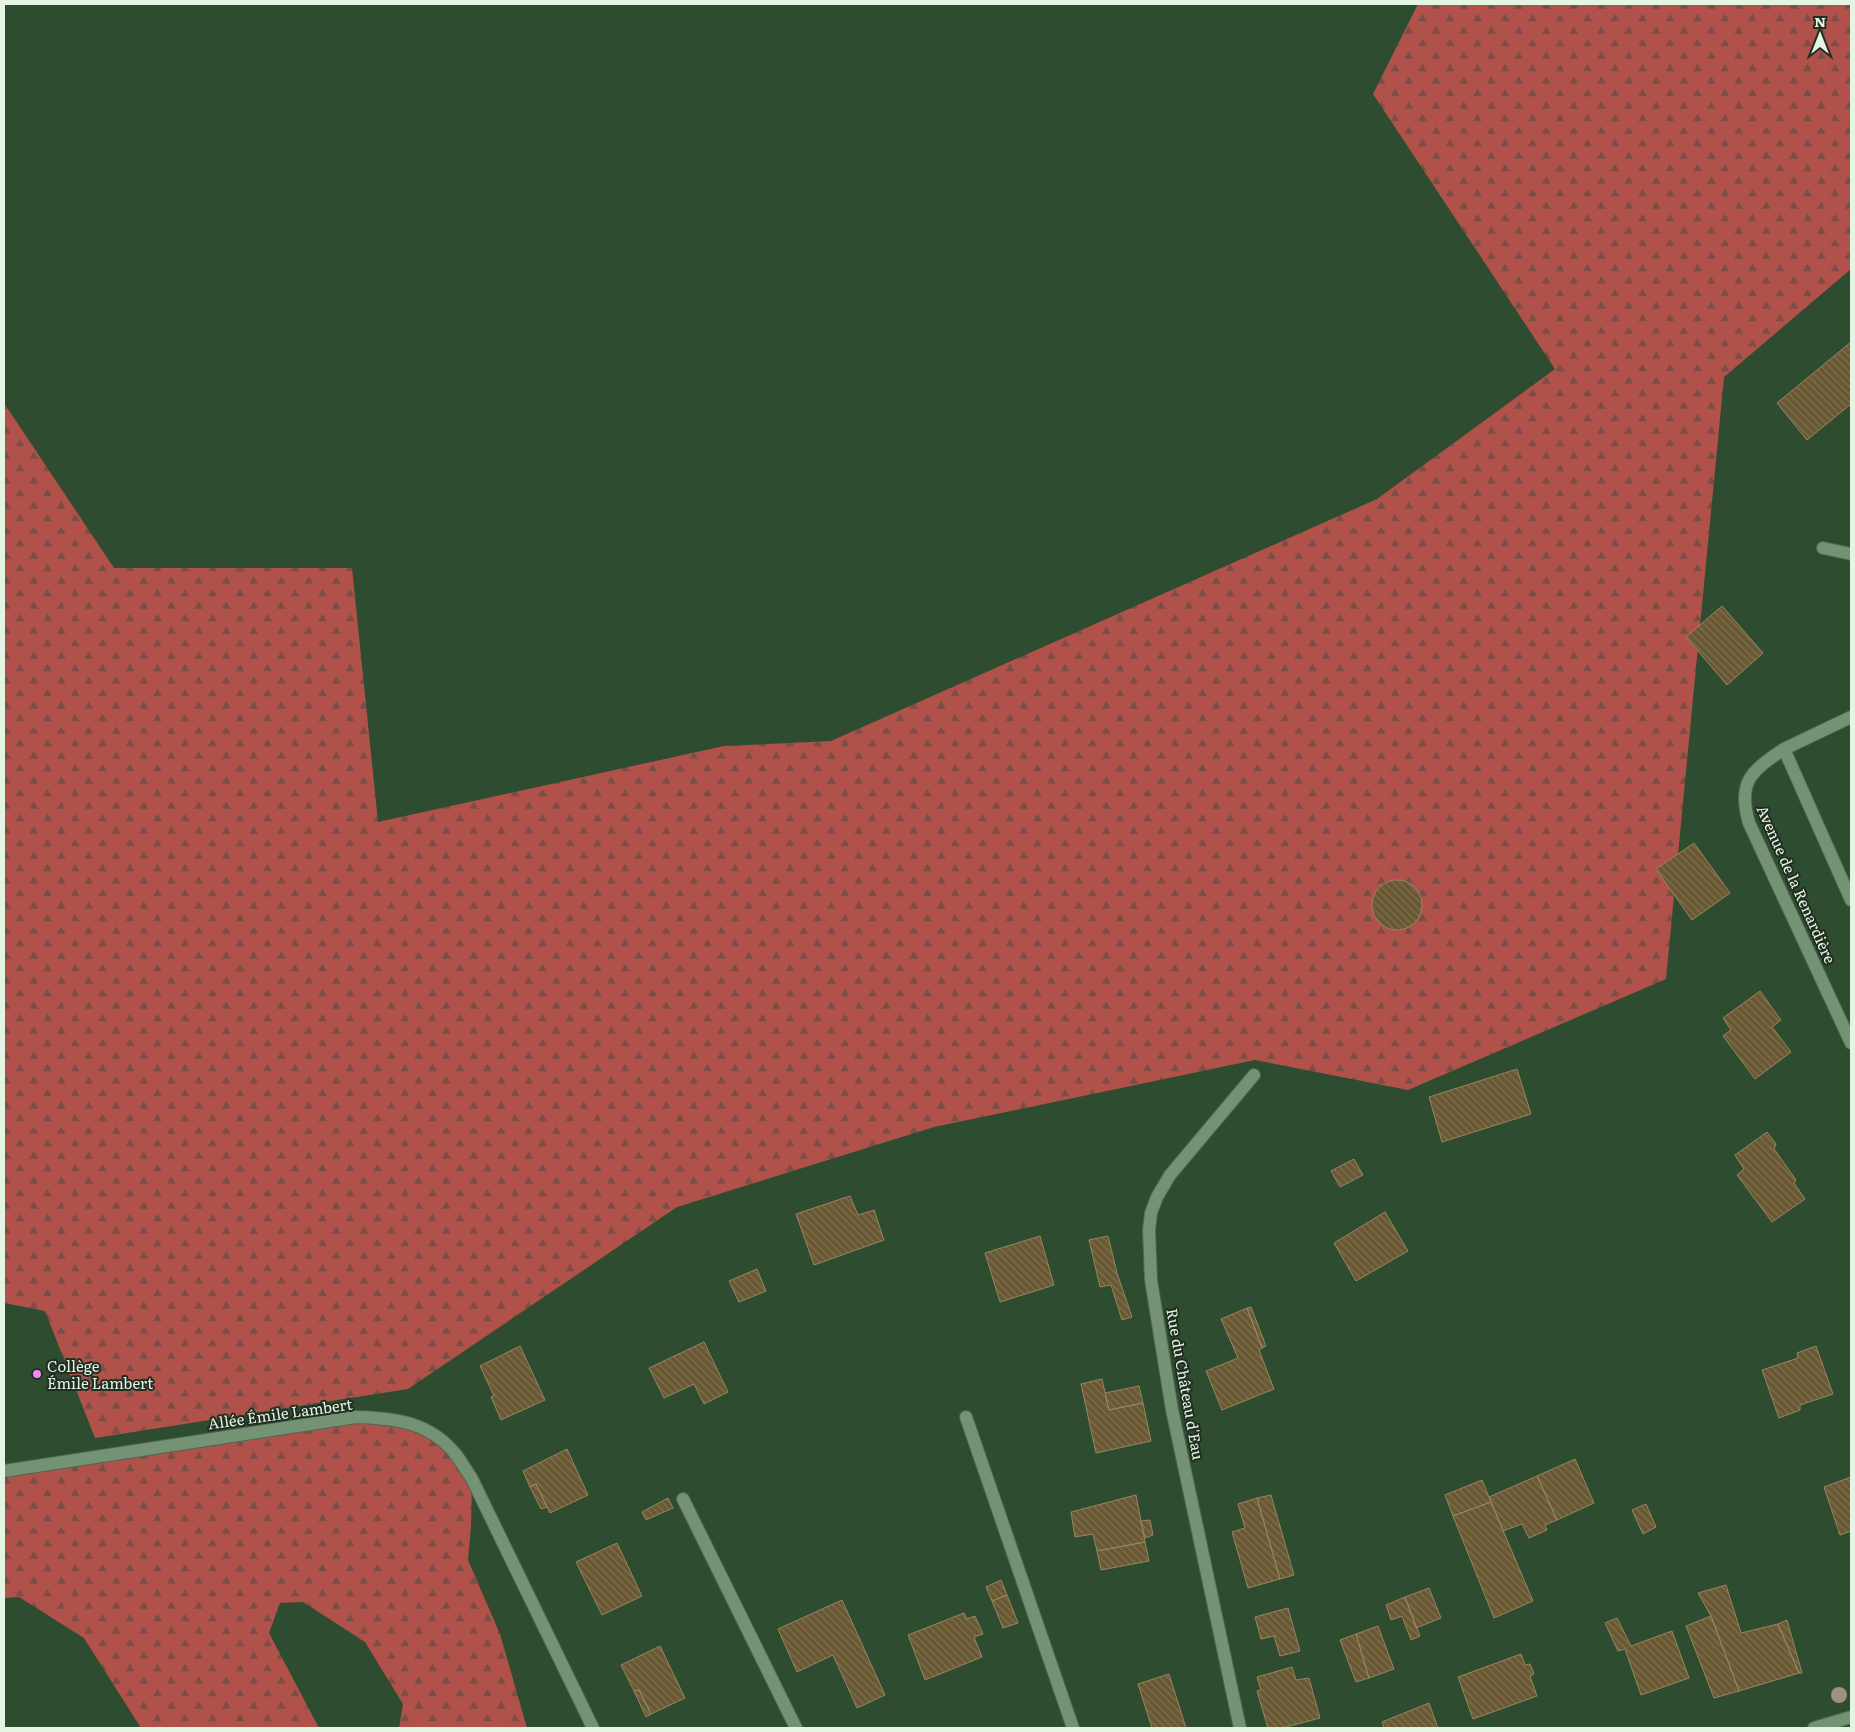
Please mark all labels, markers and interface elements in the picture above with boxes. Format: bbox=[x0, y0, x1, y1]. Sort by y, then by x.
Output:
north arrow bbox=[1795, 10, 1845, 60]
text: N bbox=[1814, 11, 1826, 31]
street label: Avenue de la Renardière bbox=[1752, 801, 1842, 967]
street label: Rue du Château d'Eau bbox=[1161, 1306, 1211, 1462]
place label: Collège Émile Lambert bbox=[47, 1354, 153, 1394]
marker: Collège Émile Lambert bbox=[31, 1368, 43, 1380]
street label: Allée Émile Lambert bbox=[206, 1391, 354, 1435]

